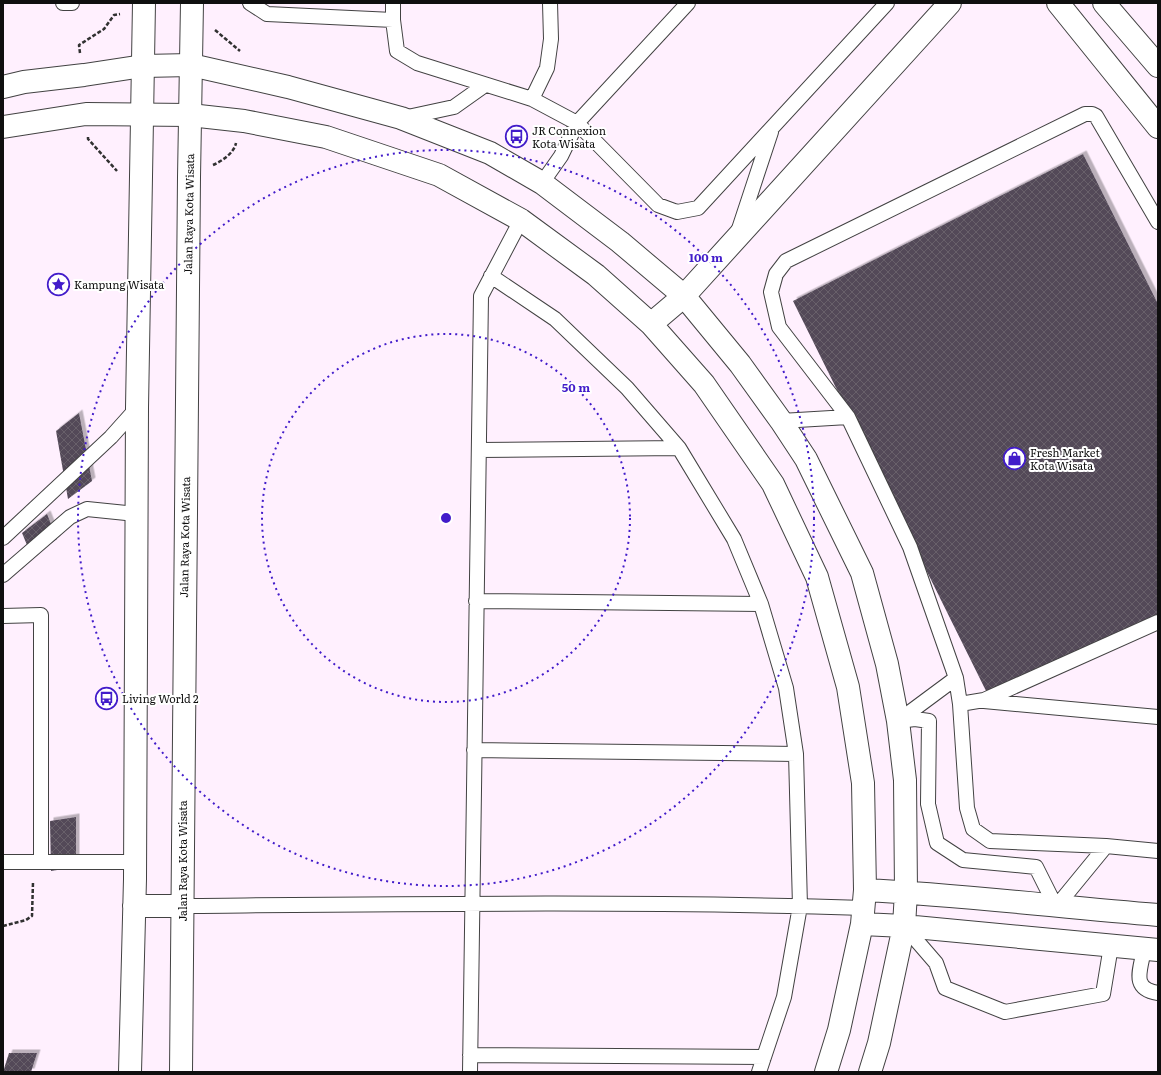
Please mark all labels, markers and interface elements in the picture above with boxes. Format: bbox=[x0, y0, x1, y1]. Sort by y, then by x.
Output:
place label: JR Connexion Kota Wisata bbox=[532, 122, 606, 151]
bus stop icon: JR Connexion Kota Wisata bbox=[504, 124, 530, 150]
street label: Jalan Raya Kota Wisata bbox=[179, 153, 197, 275]
text: 100 m bbox=[689, 248, 723, 266]
place icon: Kampung Wisata bbox=[46, 272, 72, 298]
place label: Kampung Wisata bbox=[74, 276, 164, 292]
text: 50 m bbox=[562, 378, 590, 396]
place label: Fresh Market Kota Wisata bbox=[1030, 444, 1100, 473]
shop icon: Fresh Market Kota Wisata bbox=[1002, 446, 1028, 472]
street label: Jalan Raya Kota Wisata bbox=[175, 476, 193, 598]
centre of rings bbox=[439, 511, 453, 525]
bus stop icon: Living World 2 bbox=[94, 686, 120, 712]
place label: Living World 2 bbox=[122, 690, 199, 706]
street label: Jalan Raya Kota Wisata bbox=[174, 800, 190, 922]

